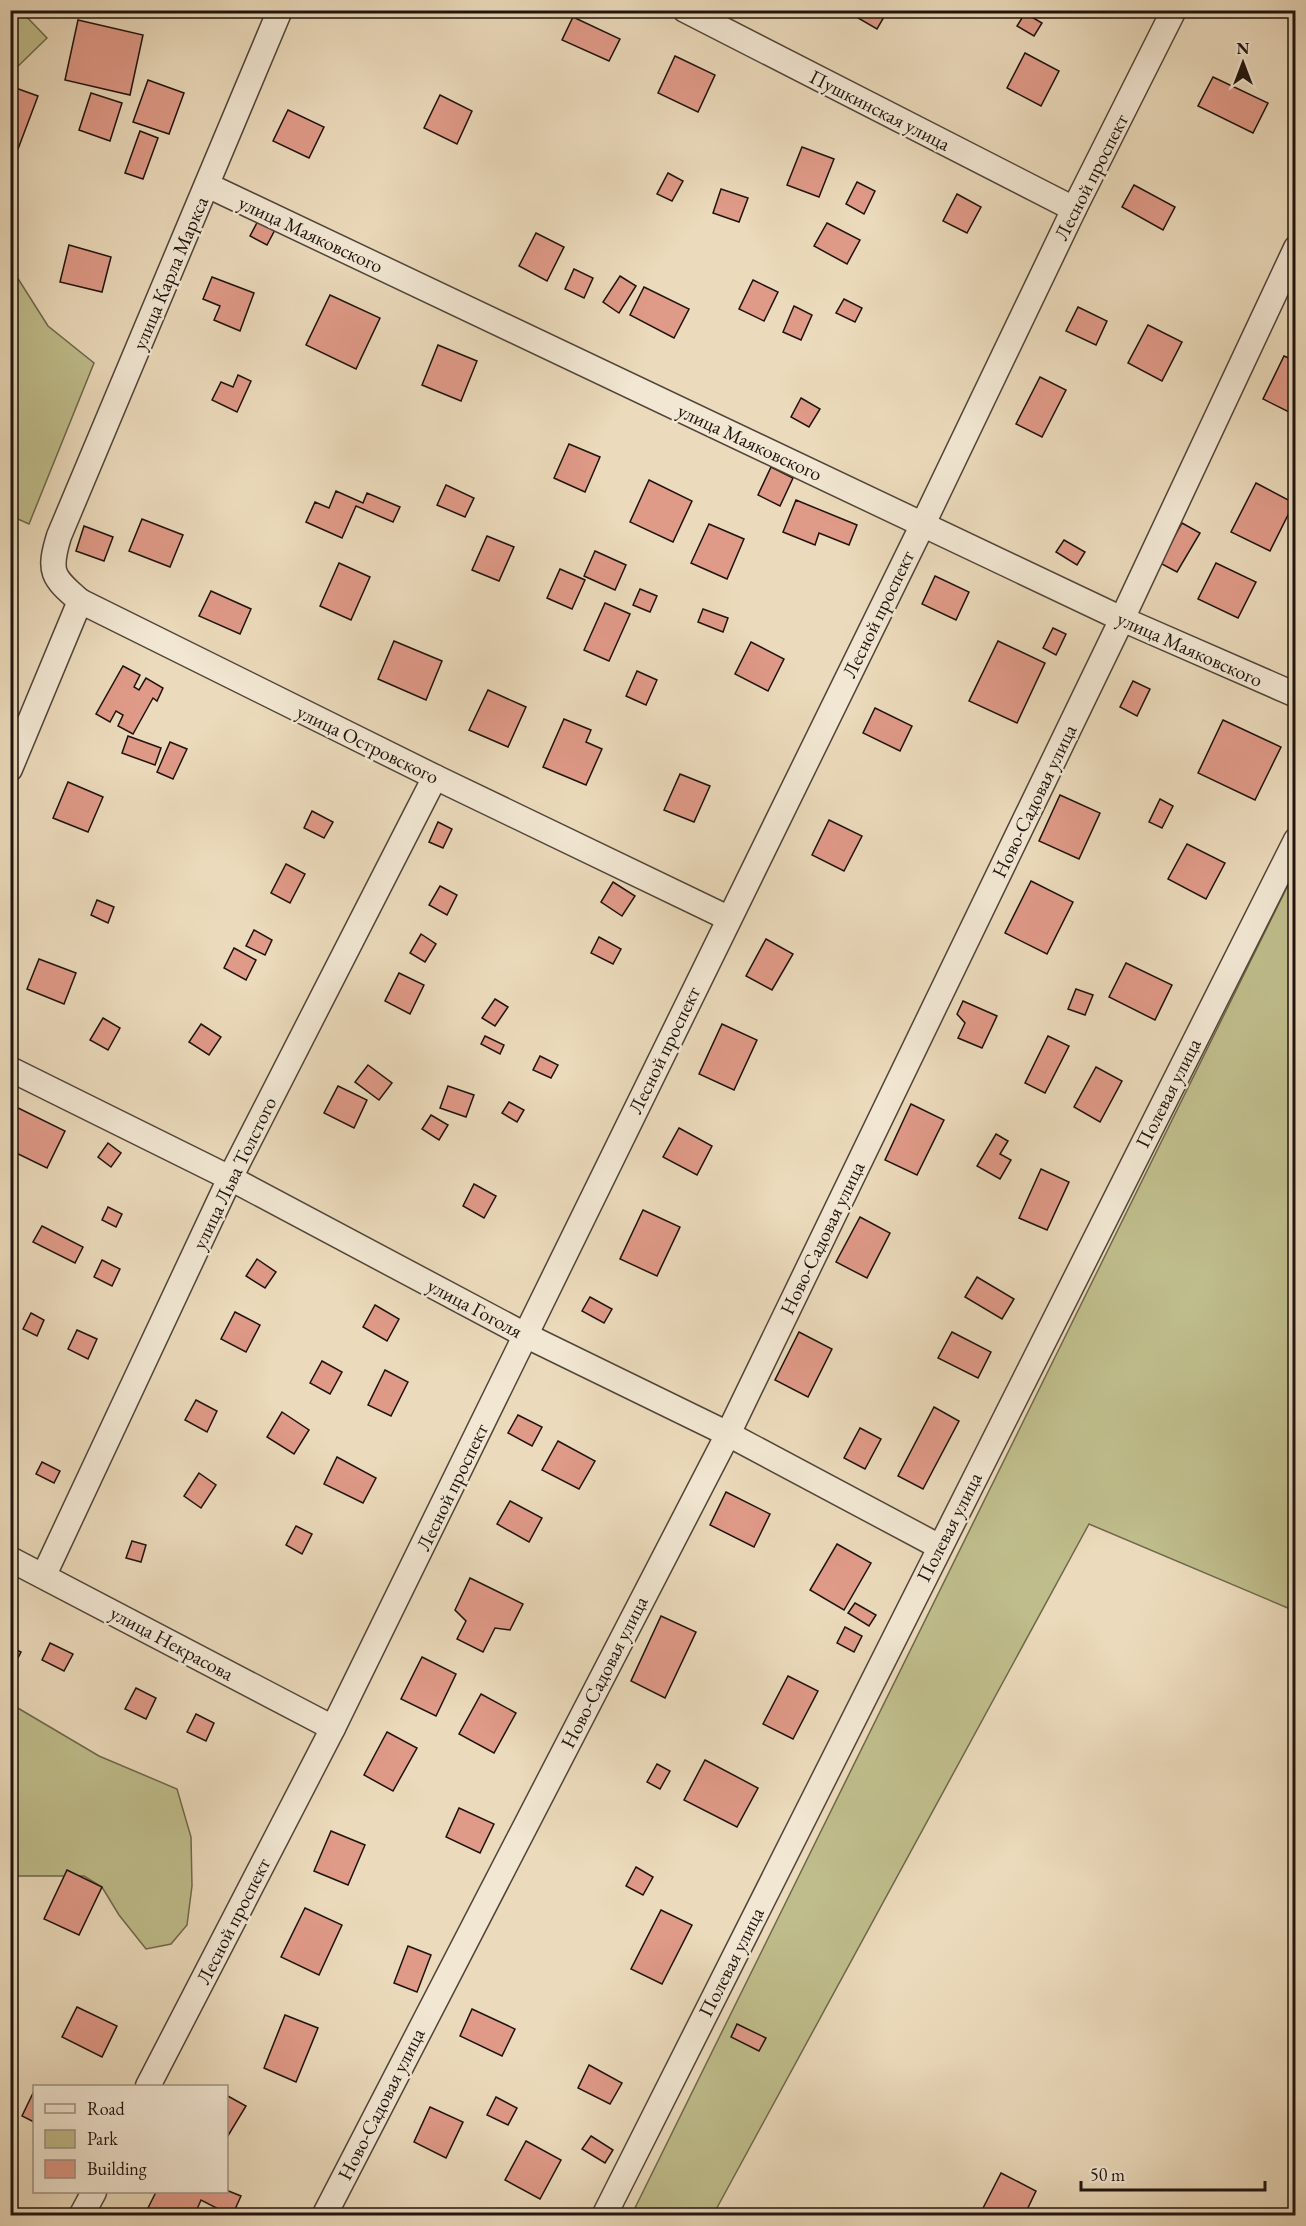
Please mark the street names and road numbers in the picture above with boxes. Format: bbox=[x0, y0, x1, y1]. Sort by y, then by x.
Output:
street label: Пушкинская улица bbox=[805, 63, 955, 157]
street label: Лесной проспект bbox=[1048, 109, 1134, 245]
street label: улица Маяковского bbox=[235, 189, 388, 279]
street label: улица Карла Маркса bbox=[126, 192, 214, 354]
street label: улица Маяковского bbox=[674, 397, 827, 487]
street label: Лесной проспект bbox=[836, 546, 920, 682]
street label: улица Маяковского bbox=[1113, 605, 1267, 693]
street label: улица Островского bbox=[293, 698, 443, 790]
street label: Ново-Садовая улица bbox=[986, 720, 1082, 882]
street label: Лесной проспект bbox=[622, 982, 706, 1118]
street label: Полевая улица bbox=[1129, 1034, 1207, 1152]
street label: улица Льва Толстого bbox=[186, 1092, 282, 1254]
street label: Ново-Садовая улица bbox=[774, 1157, 870, 1319]
street label: улица Гоголя bbox=[423, 1272, 527, 1344]
street label: Лесной проспект bbox=[410, 1419, 494, 1555]
street label: Полевая улица bbox=[910, 1468, 988, 1586]
street label: Ново-Садовая улица bbox=[554, 1592, 654, 1752]
street label: улица Некрасова bbox=[106, 1600, 238, 1686]
street label: Лесной проспект bbox=[190, 1853, 276, 1989]
street label: Полевая улица bbox=[692, 1903, 770, 2021]
street label: Ново-Садовая улица bbox=[331, 2024, 431, 2184]

